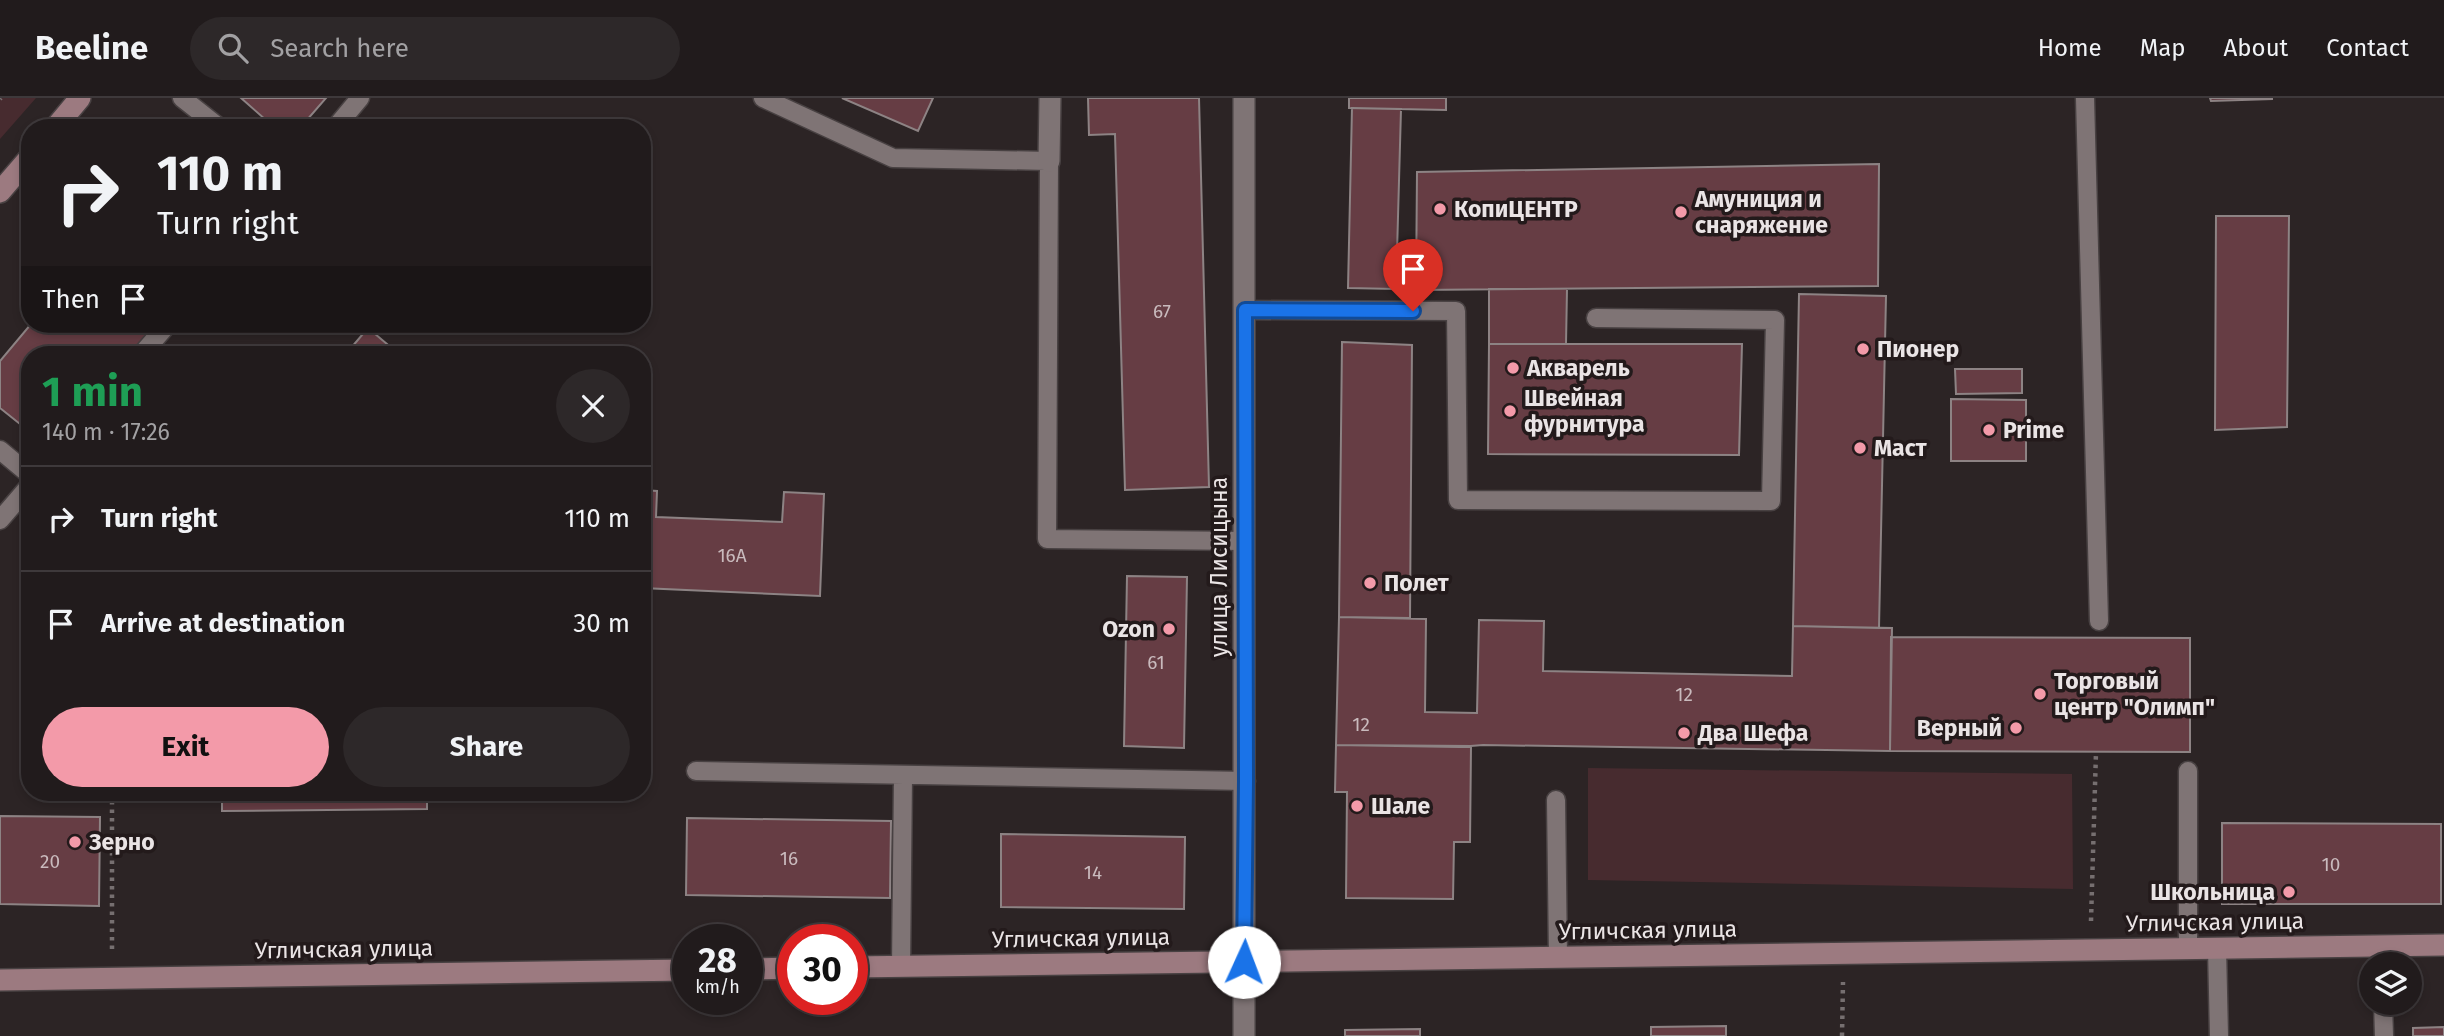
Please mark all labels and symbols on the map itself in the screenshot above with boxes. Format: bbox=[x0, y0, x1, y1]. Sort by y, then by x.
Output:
place label: Амуниция и снаряжение bbox=[1694, 185, 1828, 239]
place label: КопиЦЕНТР bbox=[1454, 195, 1578, 223]
marker: КопиЦЕНТР bbox=[1432, 201, 1448, 217]
marker: Амуниция и снаряжение bbox=[1673, 204, 1689, 220]
pin bbox=[1383, 239, 1443, 311]
house number: 67 bbox=[1153, 300, 1171, 323]
place label: Пионер bbox=[1877, 335, 1959, 363]
marker: Пионер bbox=[1855, 341, 1871, 357]
place label: Акварель bbox=[1526, 354, 1630, 382]
marker: Акварель bbox=[1505, 360, 1521, 376]
place label: Швейная фурнитура bbox=[1524, 384, 1645, 438]
marker: Швейная фурнитура bbox=[1502, 403, 1518, 419]
place label: Prime bbox=[2003, 416, 2064, 444]
marker: Prime bbox=[1981, 422, 1997, 438]
place label: Маст bbox=[1874, 434, 1927, 462]
marker: Маст bbox=[1852, 440, 1868, 456]
street label: улица Лисицына bbox=[1205, 477, 1233, 657]
house number: 16А bbox=[717, 544, 747, 567]
place label: Полет bbox=[1384, 569, 1449, 597]
marker: Полет bbox=[1362, 575, 1378, 591]
place label: Ozon bbox=[1102, 615, 1155, 643]
marker: Ozon bbox=[1161, 621, 1177, 637]
house number: 61 bbox=[1147, 651, 1165, 674]
place label: Торговый центр "Олимп" bbox=[2054, 667, 2215, 721]
house number: 12 bbox=[1675, 683, 1693, 706]
marker: Торговый центр "Олимп" bbox=[2032, 686, 2048, 702]
house number: 12 bbox=[1352, 713, 1370, 736]
place label: Верный bbox=[1917, 714, 2002, 742]
place label: Два Шефа bbox=[1697, 719, 1808, 747]
marker: Верный bbox=[2008, 720, 2024, 736]
marker: Два Шефа bbox=[1676, 725, 1692, 741]
place label: Шале bbox=[1371, 792, 1431, 820]
marker: Шале bbox=[1349, 798, 1365, 814]
place label: Зерно bbox=[88, 828, 155, 856]
marker: Зерно bbox=[67, 834, 83, 850]
house number: 16 bbox=[780, 847, 798, 870]
house number: 20 bbox=[40, 850, 60, 873]
house number: 10 bbox=[2322, 853, 2340, 876]
house number: 14 bbox=[1084, 861, 1102, 884]
place label: Школьница bbox=[2150, 878, 2275, 906]
marker: Школьница bbox=[2281, 884, 2297, 900]
street label: Угличская улица bbox=[2126, 906, 2304, 938]
street label: Угличская улица bbox=[1559, 914, 1737, 946]
street label: Угличская улица bbox=[992, 922, 1170, 954]
speed limit sign: 30 bbox=[777, 924, 868, 1015]
position arrow bbox=[1207, 925, 1281, 999]
street label: Угличская улица bbox=[255, 933, 433, 965]

